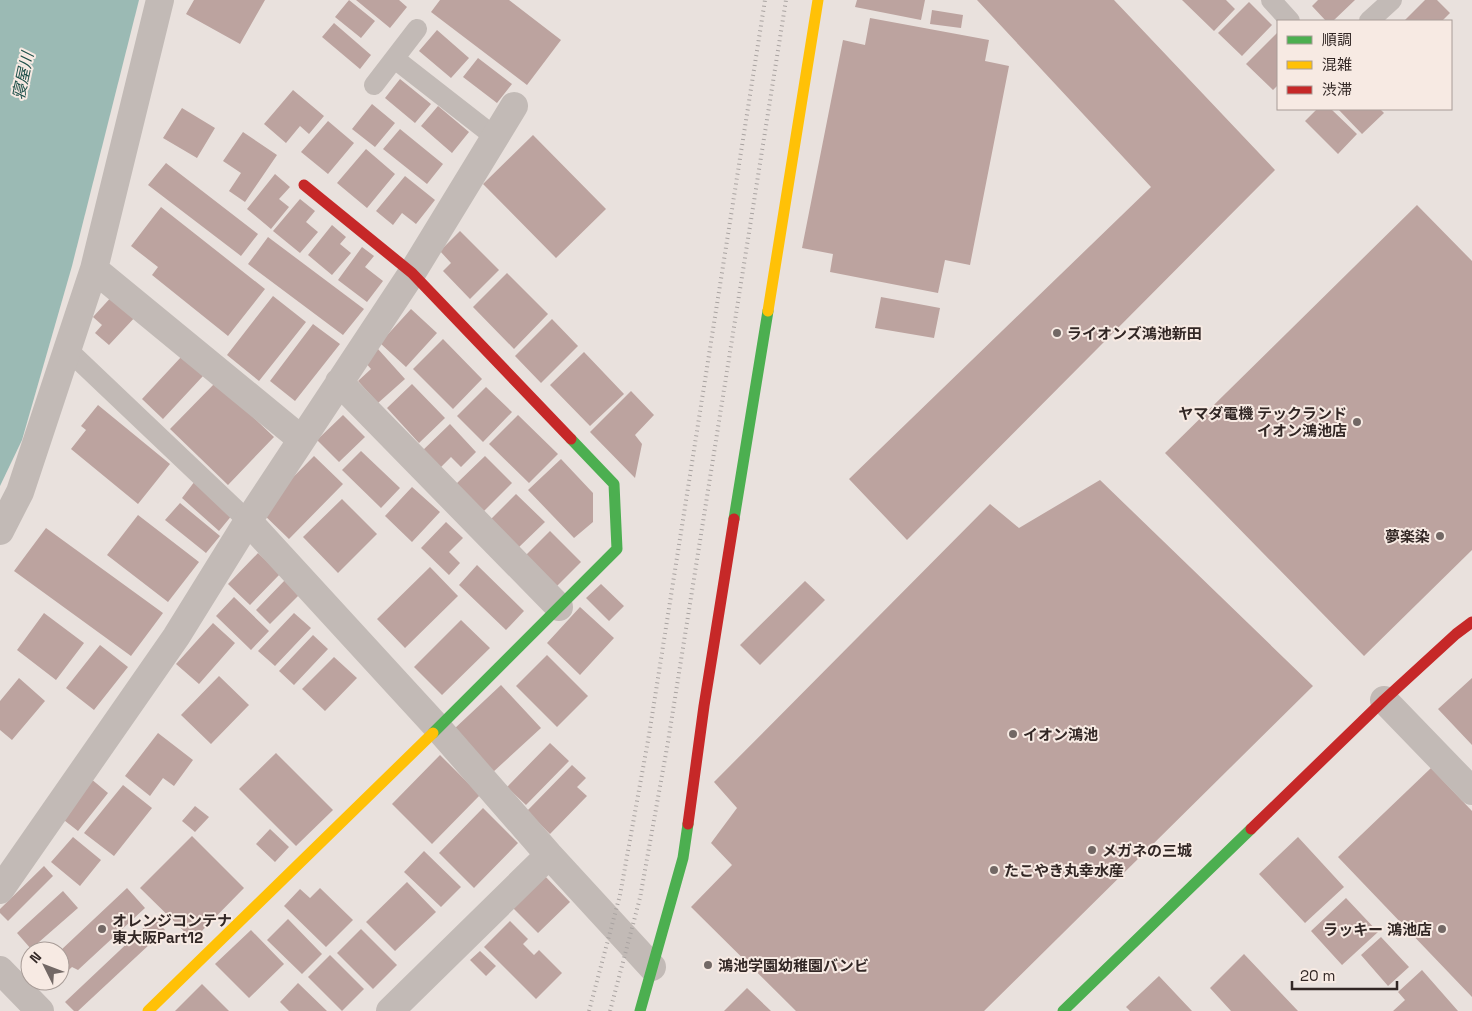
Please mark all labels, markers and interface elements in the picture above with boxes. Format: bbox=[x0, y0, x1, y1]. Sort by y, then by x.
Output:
legend bbox=[1277, 20, 1452, 110]
text: 順調 bbox=[1322, 30, 1352, 49]
water label: 寝屋川 bbox=[8, 48, 39, 102]
text: 混雑 bbox=[1322, 55, 1352, 74]
text: 渋滞 bbox=[1322, 80, 1352, 99]
place label: ライオンズ鴻池新田 bbox=[1067, 324, 1202, 343]
marker: ライオンズ鴻池新田 bbox=[1051, 327, 1063, 339]
place label: ヤマダ電機 テックランド イオン鴻池店 bbox=[1178, 404, 1347, 440]
marker: ヤマダ電機 テックランド イオン鴻池店 bbox=[1351, 416, 1363, 428]
place label: 夢楽染 bbox=[1385, 527, 1430, 546]
marker: 夢楽染 bbox=[1434, 530, 1446, 542]
place label: イオン鴻池 bbox=[1023, 725, 1098, 744]
marker: イオン鴻池 bbox=[1007, 728, 1019, 740]
place label: メガネの三城 bbox=[1102, 841, 1192, 860]
marker: メガネの三城 bbox=[1086, 844, 1098, 856]
place label: たこやき丸幸水産 bbox=[1004, 861, 1124, 880]
marker: たこやき丸幸水産 bbox=[988, 864, 1000, 876]
place label: オレンジコンテナ 東大阪Part12 bbox=[112, 911, 232, 947]
place label: ラッキー 鴻池店 bbox=[1323, 920, 1432, 939]
marker: オレンジコンテナ 東大阪Part12 bbox=[96, 923, 108, 935]
marker: ラッキー 鴻池店 bbox=[1436, 923, 1448, 935]
north arrow bbox=[20, 941, 70, 991]
text: N bbox=[26, 948, 45, 967]
place label: 鴻池学園幼稚園バンビ bbox=[718, 956, 869, 975]
scale bar bbox=[1292, 958, 1397, 990]
marker: 鴻池学園幼稚園バンビ bbox=[702, 959, 714, 971]
text: 20 m bbox=[1300, 966, 1335, 985]

